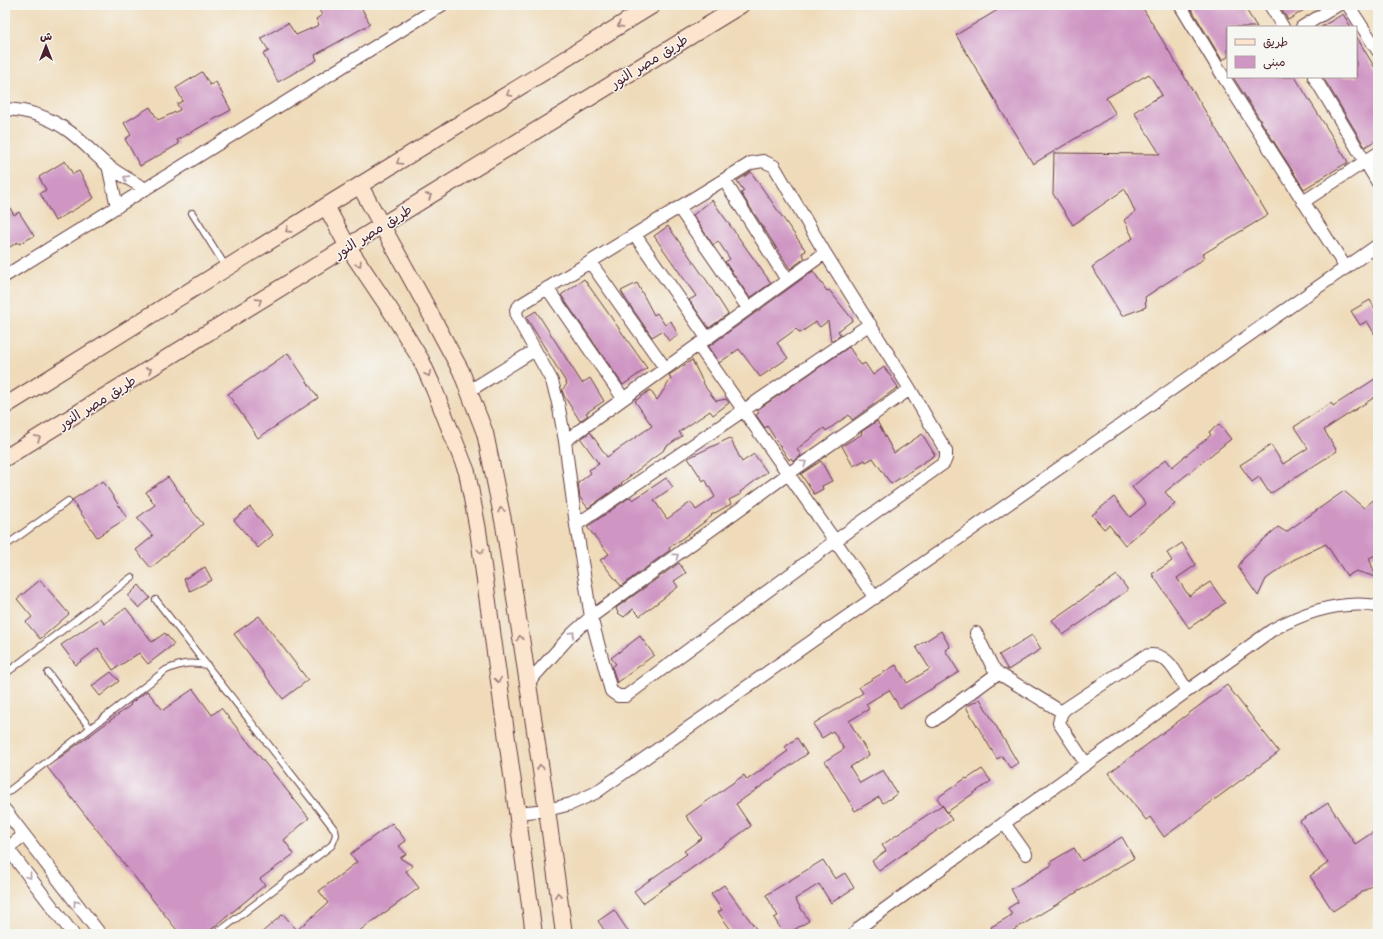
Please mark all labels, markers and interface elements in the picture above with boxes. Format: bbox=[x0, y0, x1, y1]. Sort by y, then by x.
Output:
one-way arrow bbox=[617, 21, 624, 28]
north arrow bbox=[26, 26, 66, 66]
legend bbox=[1227, 26, 1357, 78]
text: ش bbox=[40, 29, 52, 44]
street label: طريق مصر النور bbox=[606, 30, 692, 93]
text: طريق bbox=[1263, 34, 1288, 50]
text: مبنى bbox=[1263, 54, 1286, 70]
one-way arrow bbox=[507, 89, 514, 96]
one-way arrow bbox=[396, 157, 403, 164]
one-way arrow bbox=[123, 175, 130, 182]
one-way arrow bbox=[425, 193, 432, 201]
street label: طريق مصر النور bbox=[330, 200, 416, 263]
one-way arrow bbox=[285, 225, 292, 233]
one-way arrow bbox=[354, 260, 362, 267]
one-way arrow bbox=[255, 299, 262, 306]
one-way arrow bbox=[145, 367, 152, 374]
one-way arrow bbox=[423, 370, 430, 378]
street label: طريق مصر النور bbox=[54, 371, 140, 434]
one-way arrow bbox=[34, 435, 41, 443]
one-way arrow bbox=[800, 460, 807, 468]
one-way arrow bbox=[497, 507, 505, 513]
one-way arrow bbox=[476, 548, 485, 554]
one-way arrow bbox=[672, 553, 679, 561]
one-way arrow bbox=[567, 631, 575, 639]
one-way arrow bbox=[516, 635, 525, 641]
one-way arrow bbox=[493, 677, 502, 683]
one-way arrow bbox=[536, 764, 545, 770]
one-way arrow bbox=[24, 871, 31, 878]
one-way arrow bbox=[554, 892, 563, 898]
one-way arrow bbox=[73, 900, 81, 907]

